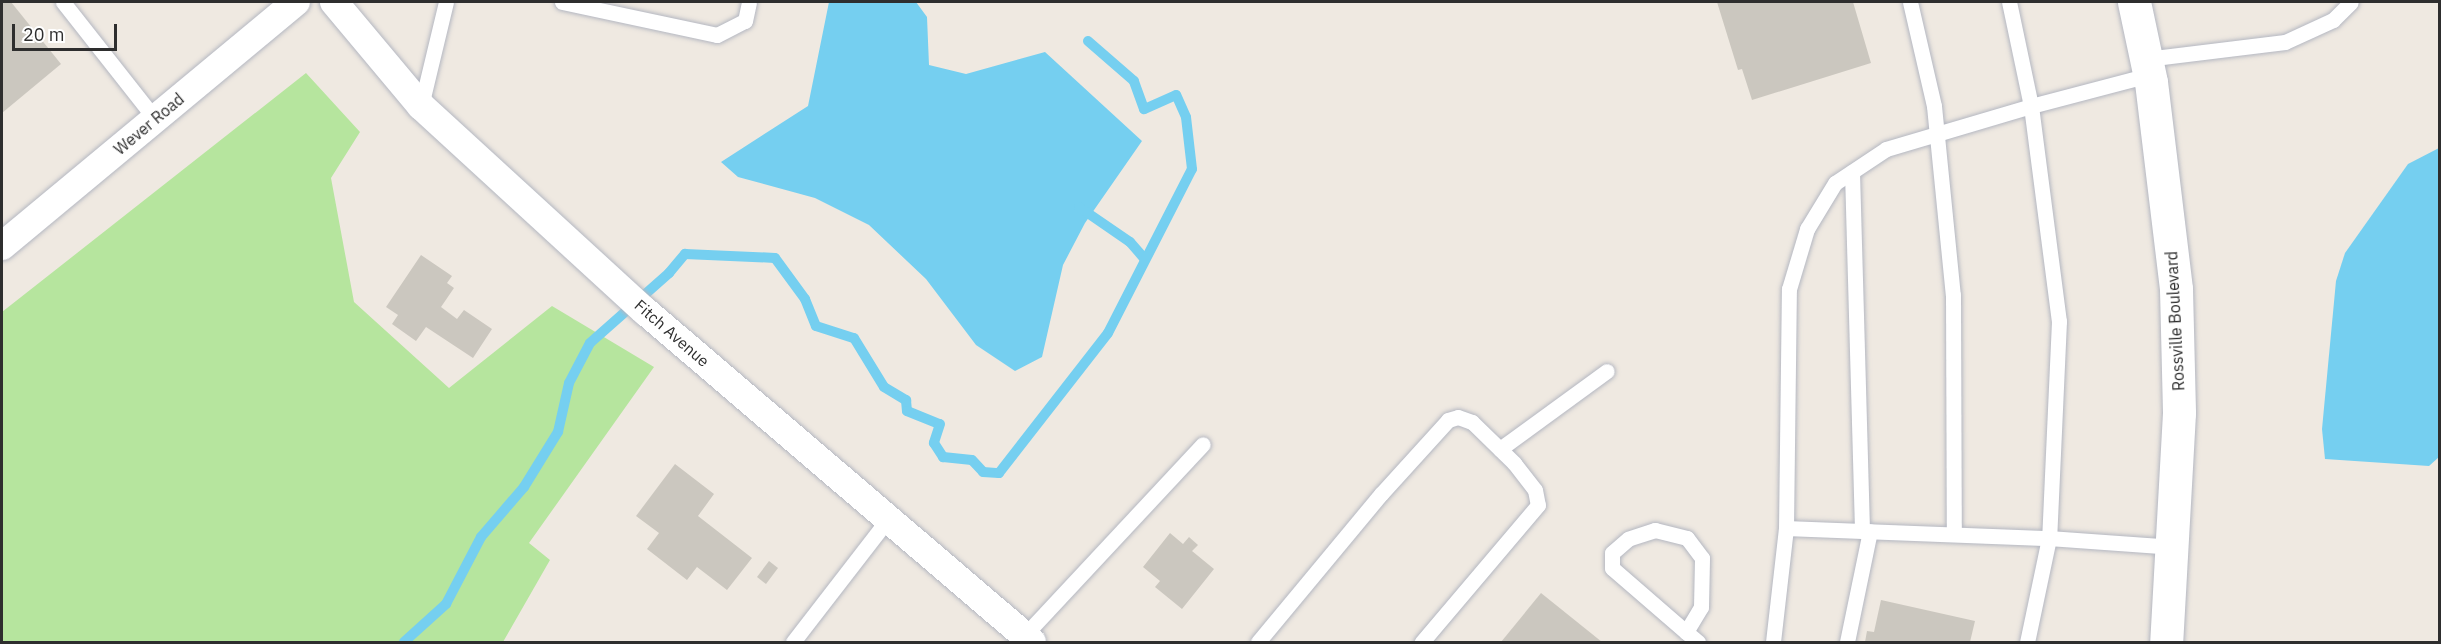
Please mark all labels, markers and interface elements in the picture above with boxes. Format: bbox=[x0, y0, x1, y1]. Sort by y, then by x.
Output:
scale bar bbox=[15, 12, 120, 50]
text: 20 m bbox=[23, 23, 65, 46]
street label: Wever Road bbox=[110, 89, 188, 159]
street label: Rossville Boulevard bbox=[2162, 251, 2188, 391]
street label: Fitch Avenue bbox=[631, 295, 713, 371]

